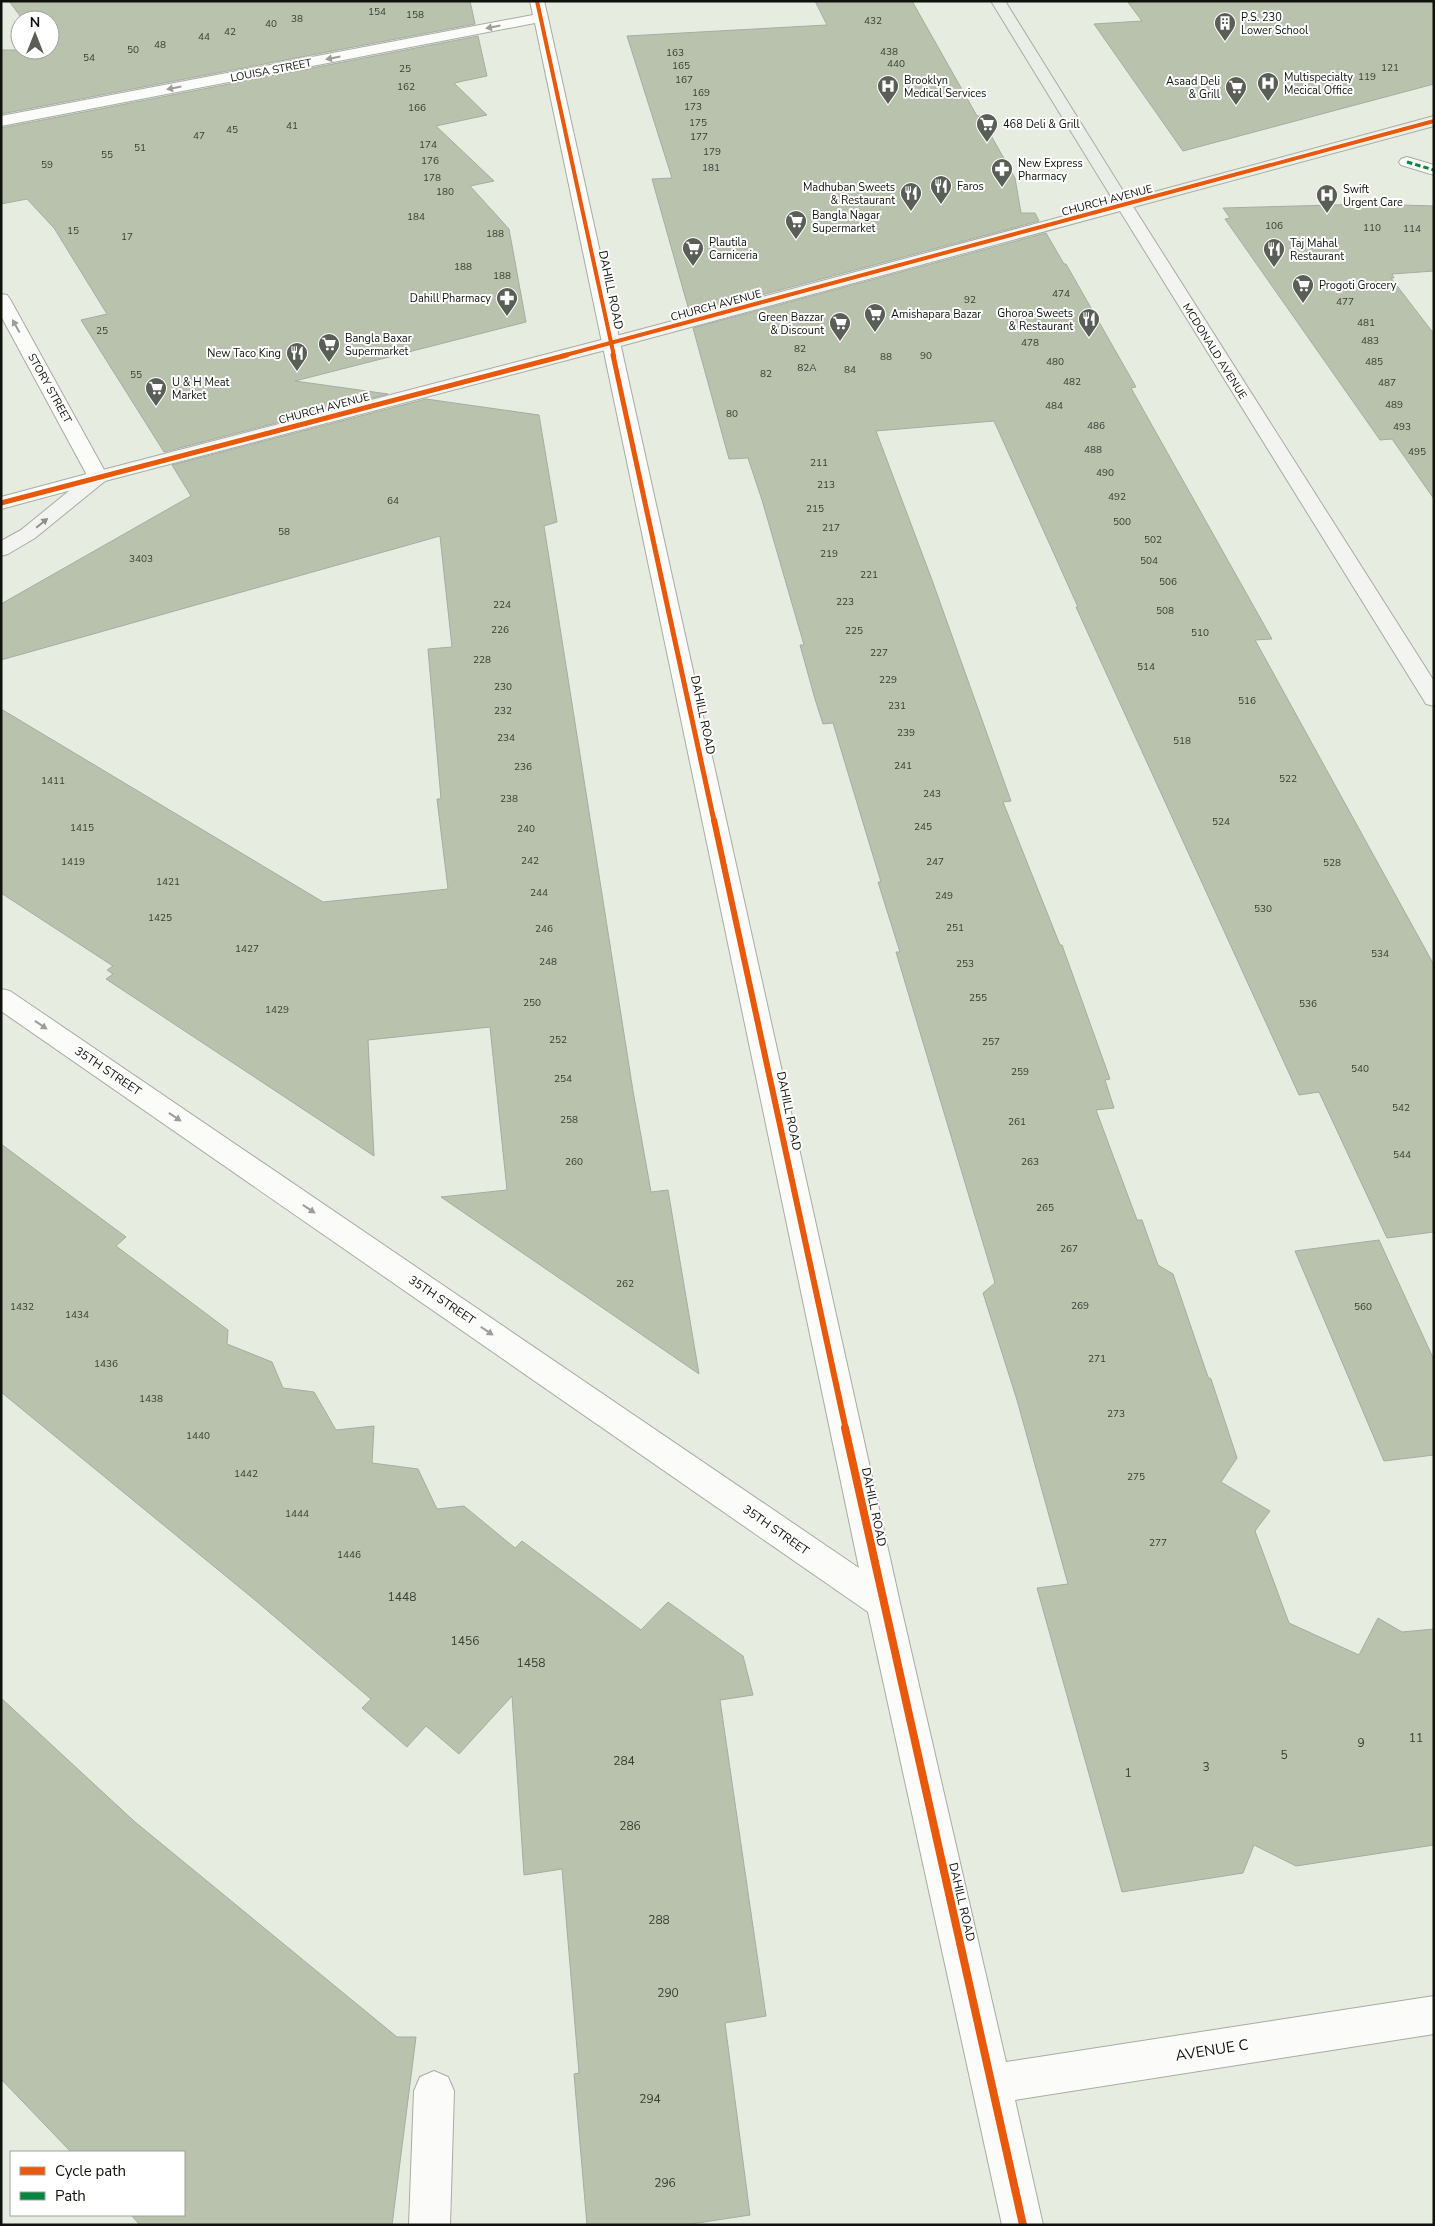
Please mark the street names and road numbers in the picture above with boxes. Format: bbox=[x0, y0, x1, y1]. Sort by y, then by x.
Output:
street label: LOUISA STREET bbox=[229, 55, 313, 86]
street label: CHURCH AVENUE bbox=[1060, 181, 1154, 220]
street label: DAHILL ROAD bbox=[595, 249, 627, 331]
street label: CHURCH AVENUE bbox=[669, 286, 763, 325]
street label: MCDONALD AVENUE bbox=[1179, 300, 1250, 402]
street label: STORY STREET bbox=[24, 351, 75, 426]
street label: CHURCH AVENUE bbox=[277, 389, 371, 428]
street label: DAHILL ROAD bbox=[687, 674, 719, 756]
street label: 35TH STREET bbox=[71, 1043, 145, 1100]
street label: DAHILL ROAD bbox=[773, 1070, 805, 1152]
street label: 35TH STREET bbox=[405, 1272, 479, 1329]
street label: DAHILL ROAD bbox=[858, 1466, 890, 1548]
street label: 35TH STREET bbox=[740, 1501, 813, 1559]
street label: DAHILL ROAD bbox=[945, 1861, 979, 1943]
street label: AVENUE C bbox=[1174, 2034, 1250, 2066]

